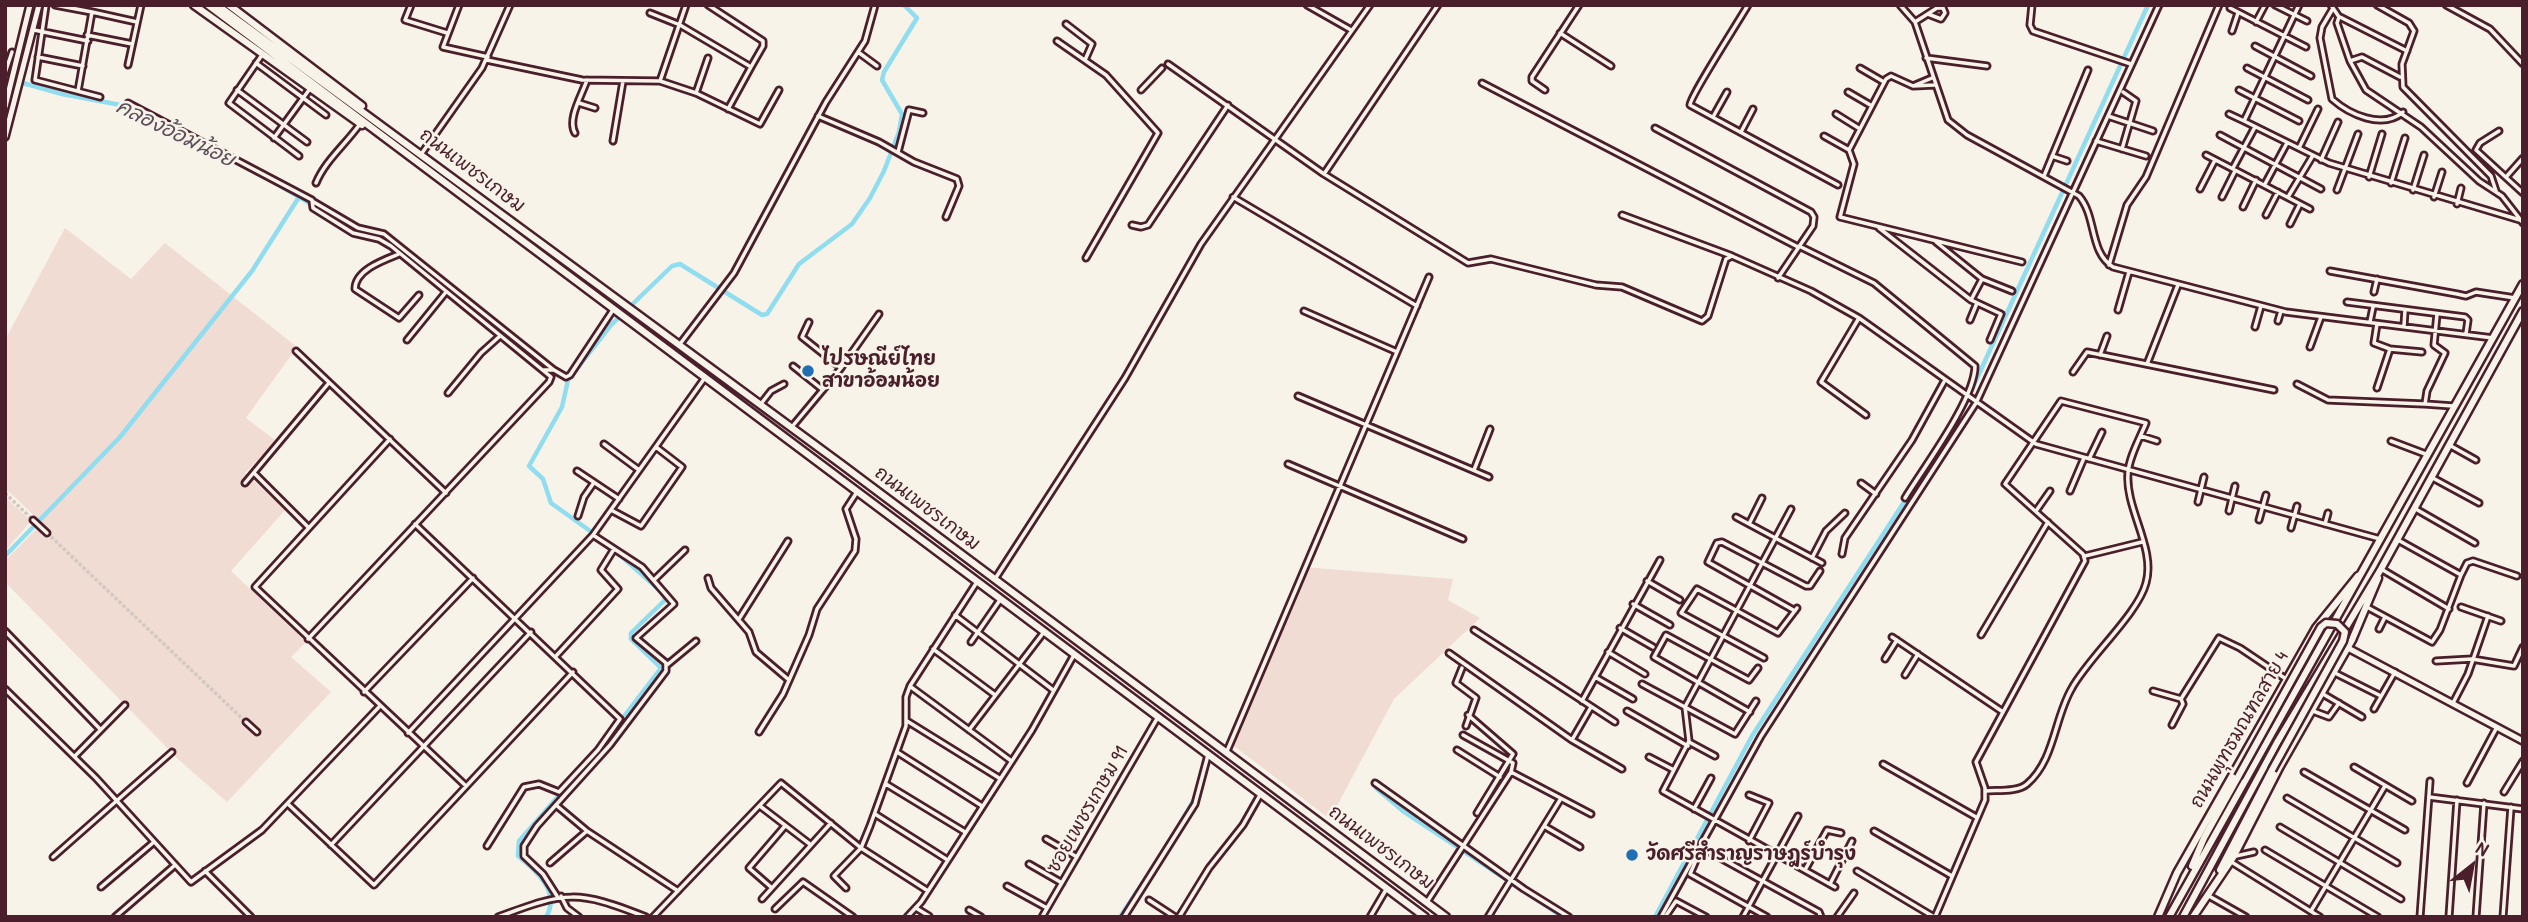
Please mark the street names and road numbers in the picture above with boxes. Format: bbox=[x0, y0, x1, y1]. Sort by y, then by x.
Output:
street label: ถนนเพชรเกษม bbox=[415, 124, 529, 218]
street label: ถนนเพชรเกษม bbox=[870, 462, 984, 556]
street label: ถนนพุทธมณฑลสาย 4 bbox=[2186, 648, 2294, 812]
street label: ซอยเพชรเกษม 91 bbox=[1043, 743, 1133, 877]
street label: ถนนเพชรเกษม bbox=[1324, 801, 1438, 895]

